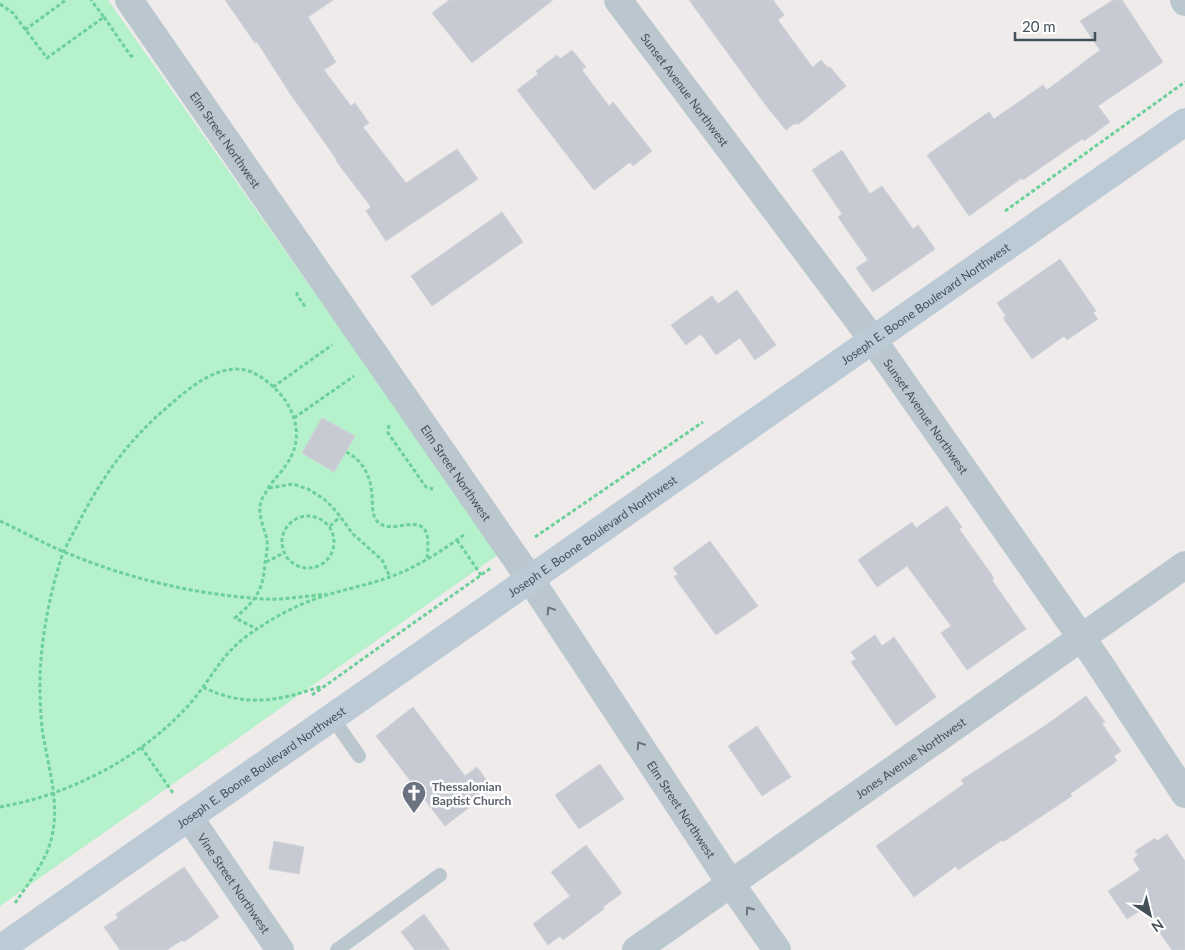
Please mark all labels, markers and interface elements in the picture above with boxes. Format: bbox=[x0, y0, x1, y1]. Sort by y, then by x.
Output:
scale bar bbox=[1015, 10, 1095, 42]
text: 20 m bbox=[1022, 17, 1056, 35]
street label: Sunset Avenue Northwest bbox=[638, 30, 733, 150]
street label: Elm Street Northwest bbox=[187, 89, 265, 191]
street label: Joseph E. Boone Boulevard Northwest bbox=[838, 239, 1013, 368]
street label: Sunset Avenue Northwest bbox=[881, 356, 972, 477]
street label: Elm Street Northwest bbox=[418, 422, 495, 524]
street label: Joseph E. Boone Boulevard Northwest bbox=[505, 471, 680, 600]
one-way arrow bbox=[547, 606, 557, 615]
street label: Joseph E. Boone Boulevard Northwest bbox=[173, 702, 349, 831]
street label: Jones Avenue Northwest bbox=[852, 713, 969, 802]
one-way arrow bbox=[637, 742, 646, 751]
street label: Elm Street Northwest bbox=[644, 758, 720, 861]
place label: Thessalonian Baptist Church bbox=[432, 779, 512, 808]
church icon: Thessalonian Baptist Church bbox=[401, 780, 427, 814]
street label: Vine Street Northwest bbox=[195, 830, 274, 937]
north arrow bbox=[1125, 890, 1175, 940]
one-way arrow bbox=[746, 906, 755, 916]
text: N bbox=[1148, 916, 1167, 936]

